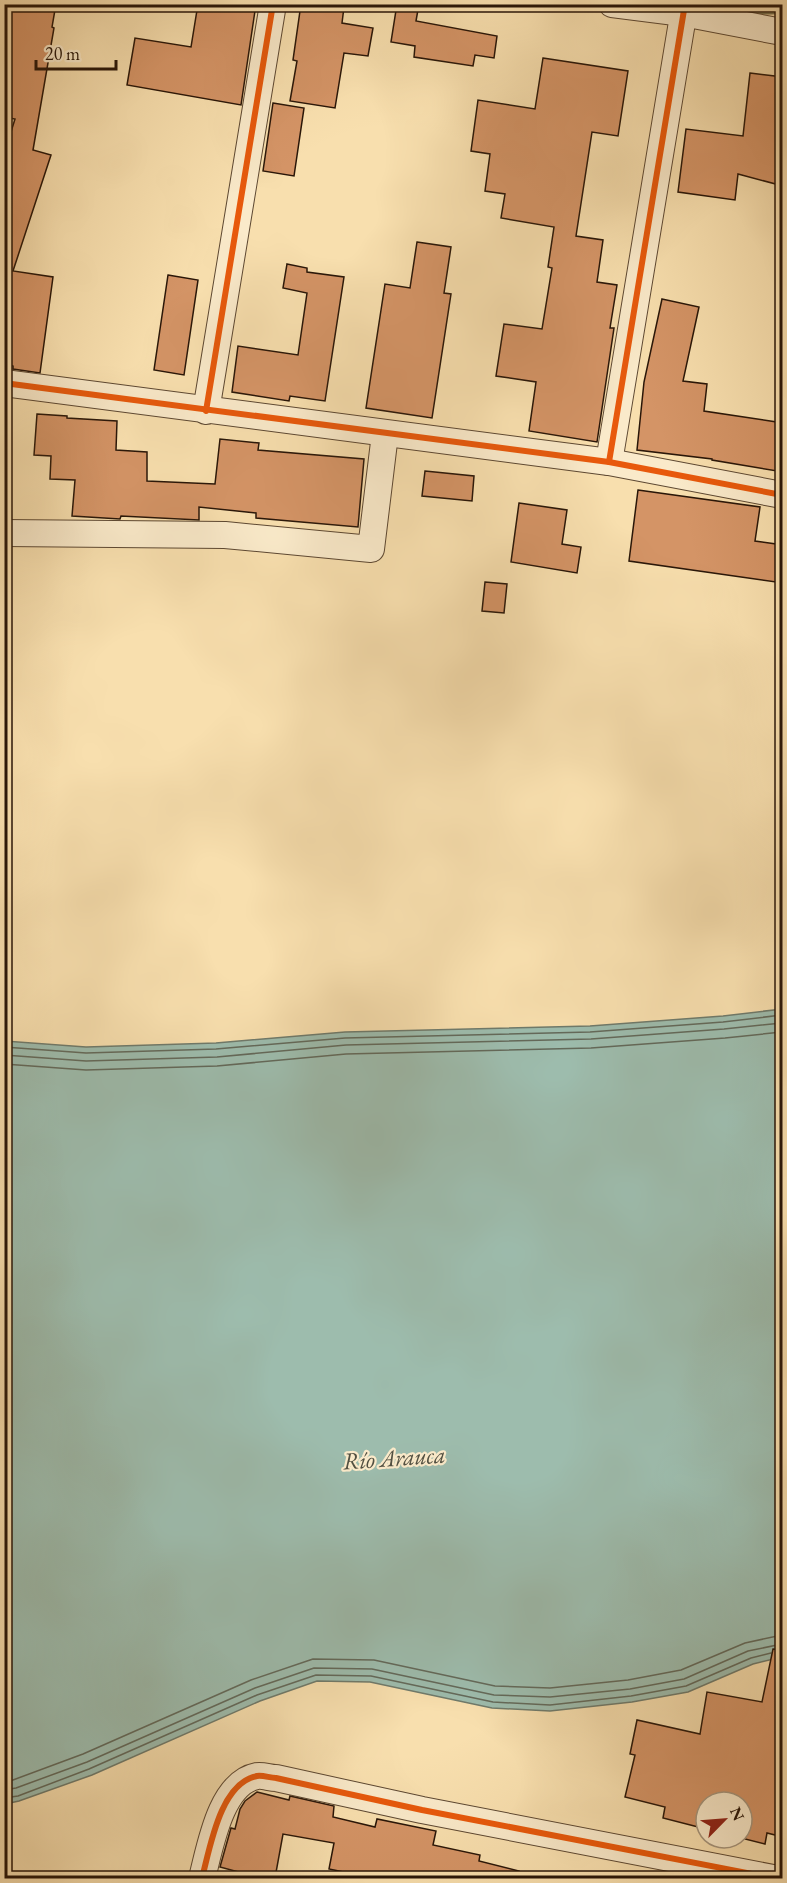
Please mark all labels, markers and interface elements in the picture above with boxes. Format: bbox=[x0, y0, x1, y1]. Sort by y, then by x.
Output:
scale bar bbox=[36, 33, 116, 71]
text: 20 m bbox=[45, 42, 80, 65]
water label: Río Arauca bbox=[342, 1438, 446, 1477]
north arrow bbox=[694, 1790, 754, 1850]
text: N bbox=[725, 1804, 749, 1824]

